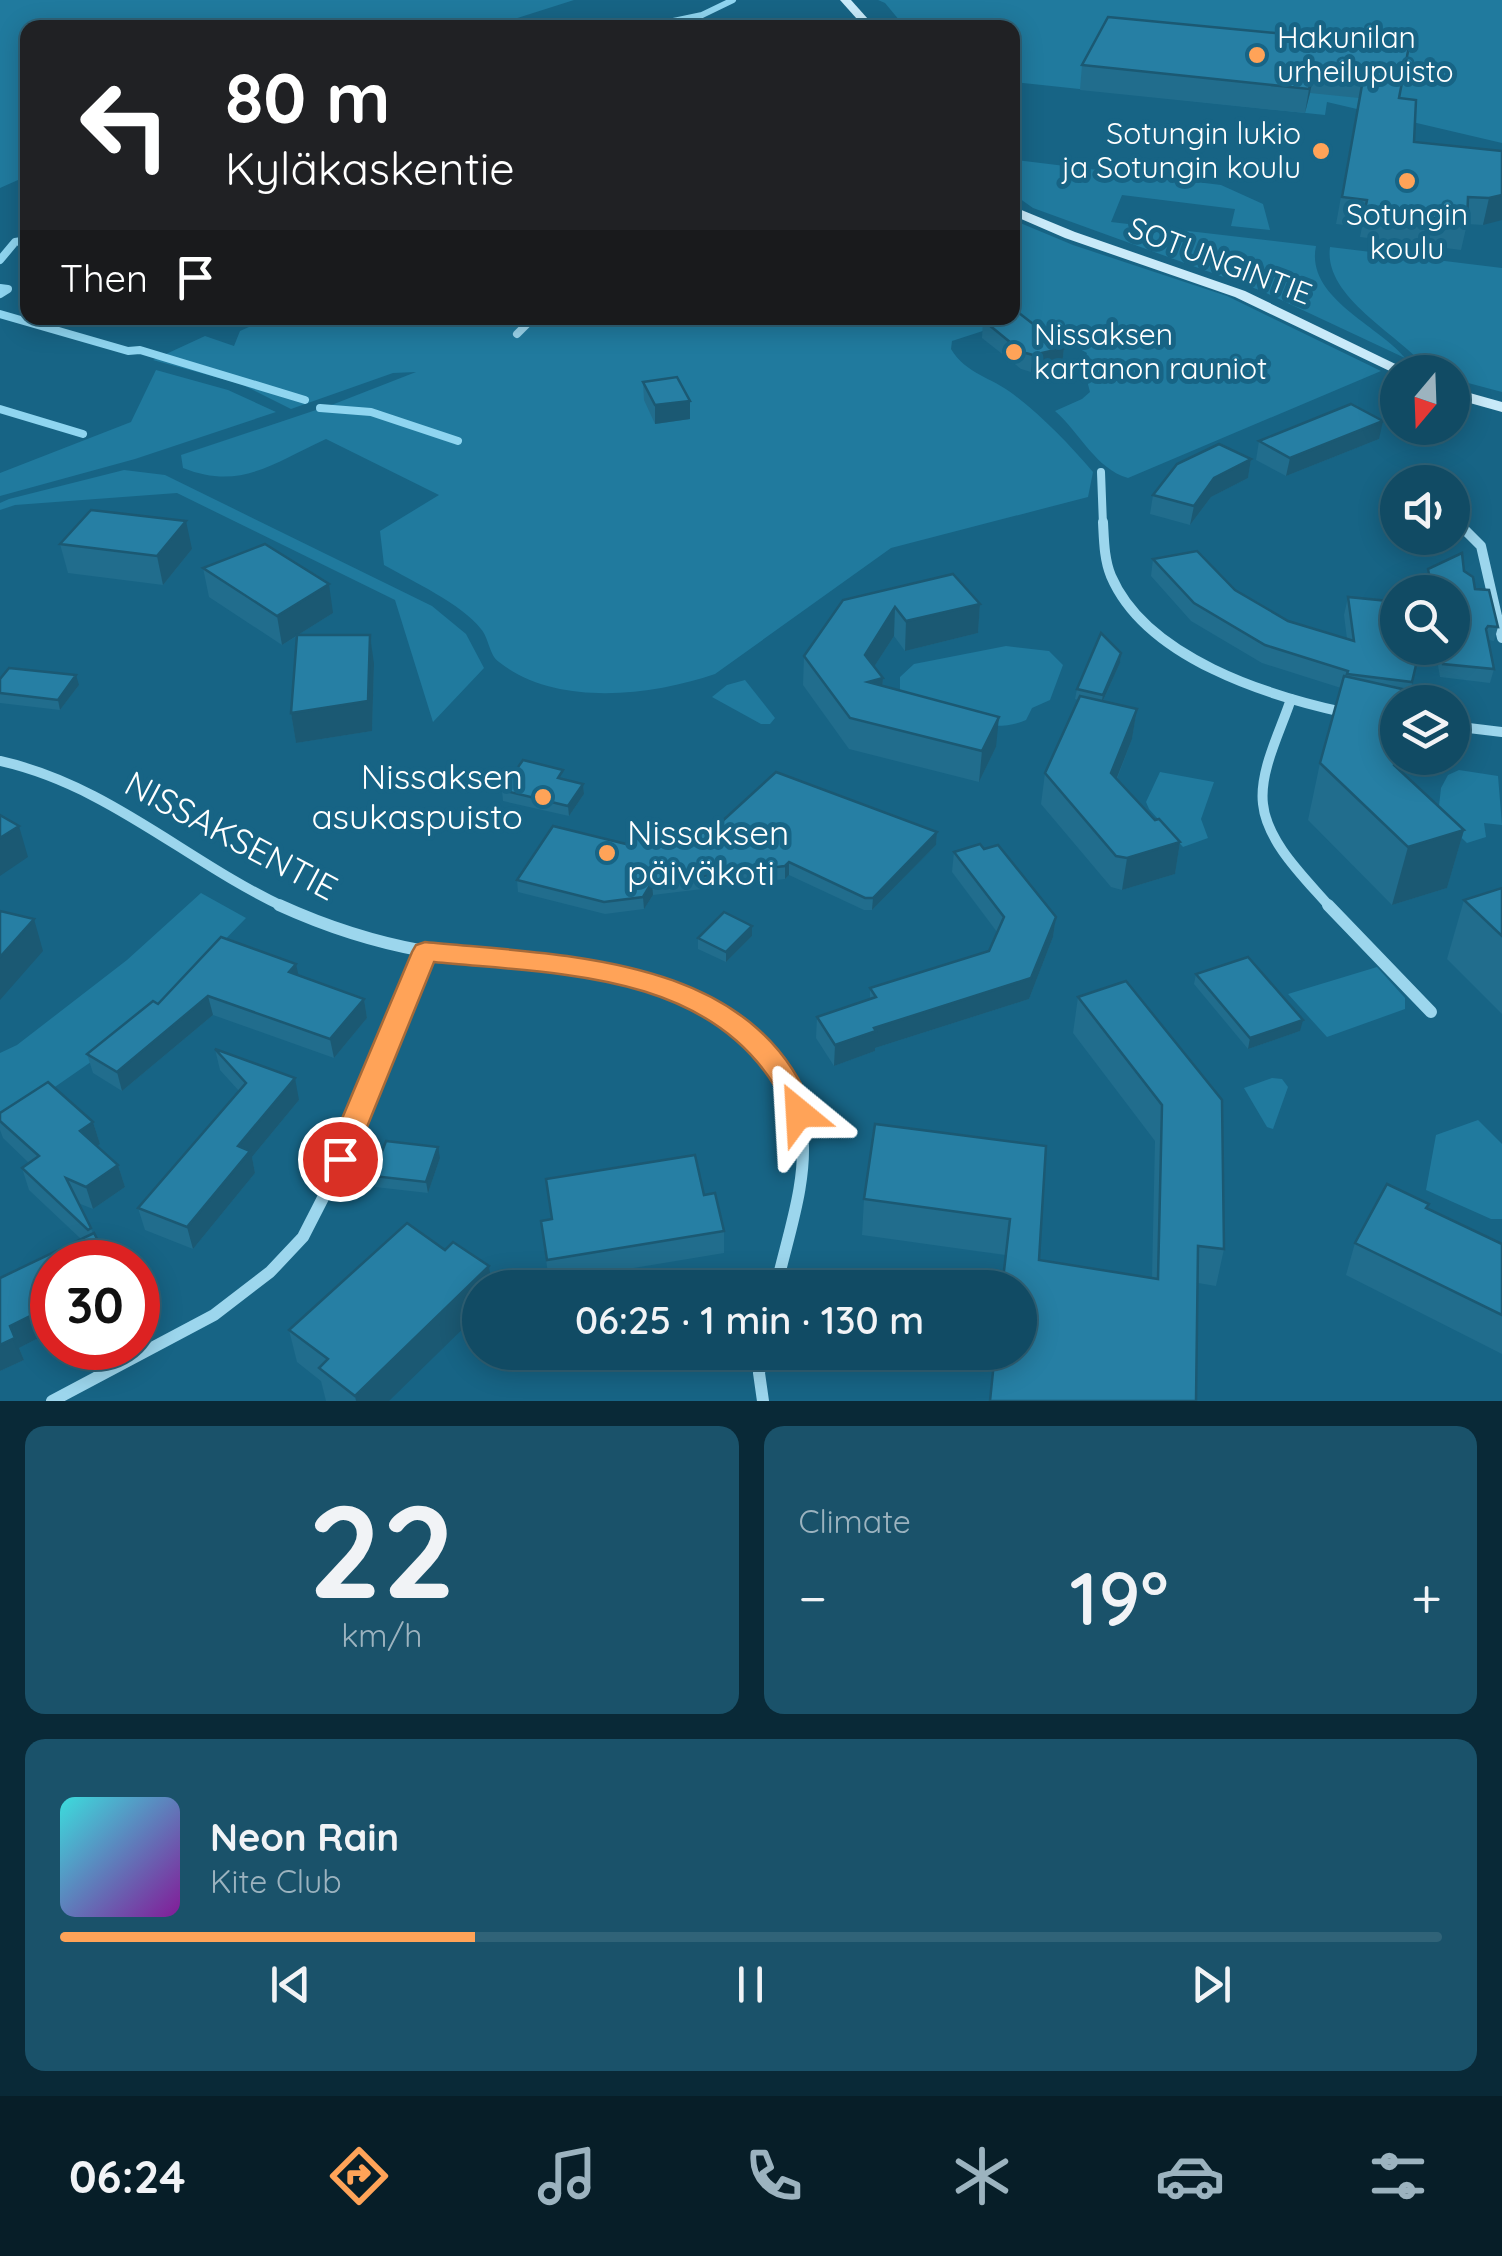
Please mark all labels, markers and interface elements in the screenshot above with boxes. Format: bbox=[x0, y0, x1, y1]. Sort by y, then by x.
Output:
place label: Hakunilan urheilupuisto bbox=[1277, 18, 1454, 90]
marker: Hakunilan urheilupuisto bbox=[1246, 44, 1268, 66]
text: 80 m bbox=[225, 53, 390, 141]
icon: left bbox=[60, 60, 190, 190]
place label: Sotungin lukio ja Sotungin koulu bbox=[1061, 114, 1301, 186]
text: Kyläkaskentie bbox=[225, 140, 515, 196]
marker: Sotungin lukio ja Sotungin koulu bbox=[1310, 140, 1332, 162]
marker: Sotungin koulu bbox=[1396, 170, 1418, 192]
place label: Sotungin koulu bbox=[1346, 195, 1468, 267]
street label: SOTUNGINTIE bbox=[1123, 208, 1317, 312]
icon: arrive bbox=[168, 250, 223, 305]
text: Then bbox=[60, 254, 148, 302]
place label: Nissaksen kartanon rauniot bbox=[1034, 315, 1267, 387]
marker: Nissaksen kartanon rauniot bbox=[1003, 341, 1025, 363]
north arrow bbox=[1380, 355, 1470, 445]
map controls bbox=[1380, 355, 1470, 775]
button: sound bbox=[1380, 465, 1470, 555]
button: search bbox=[1380, 575, 1470, 665]
button: layers bbox=[1380, 685, 1470, 775]
place label: Nissaksen asukaspuisto bbox=[311, 754, 523, 838]
street label: NISSAKSENTIE bbox=[118, 761, 345, 910]
marker: Nissaksen asukaspuisto bbox=[532, 786, 554, 808]
place label: Nissaksen päiväkoti bbox=[627, 810, 789, 894]
marker: Nissaksen päiväkoti bbox=[596, 842, 618, 864]
position arrow bbox=[747, 1061, 851, 1165]
pin bbox=[298, 1117, 383, 1202]
icon: arrive bbox=[313, 1132, 368, 1187]
speed limit sign: 30 bbox=[30, 1240, 160, 1370]
text: 06:25 · 1 min · 130 m bbox=[575, 1296, 924, 1344]
text: 22 bbox=[308, 1468, 456, 1631]
text: Climate bbox=[799, 1501, 911, 1541]
text: 19° bbox=[1070, 1550, 1169, 1644]
text: − bbox=[799, 1563, 827, 1632]
text: + bbox=[1411, 1563, 1442, 1632]
text: km/h bbox=[341, 1615, 422, 1655]
text: Neon Rain bbox=[210, 1813, 399, 1861]
text: Kite Club bbox=[210, 1861, 342, 1901]
icon: previous bbox=[263, 1957, 318, 2012]
icon: pause bbox=[723, 1957, 778, 2012]
icon: next bbox=[1184, 1957, 1239, 2012]
icon: directions bbox=[324, 2141, 394, 2211]
icon: music bbox=[532, 2141, 602, 2211]
icon: phone bbox=[739, 2141, 809, 2211]
icon: climate bbox=[947, 2141, 1017, 2211]
icon: car bbox=[1155, 2141, 1225, 2211]
icon: filters bbox=[1363, 2141, 1433, 2211]
text: 06:24 bbox=[69, 2148, 186, 2204]

